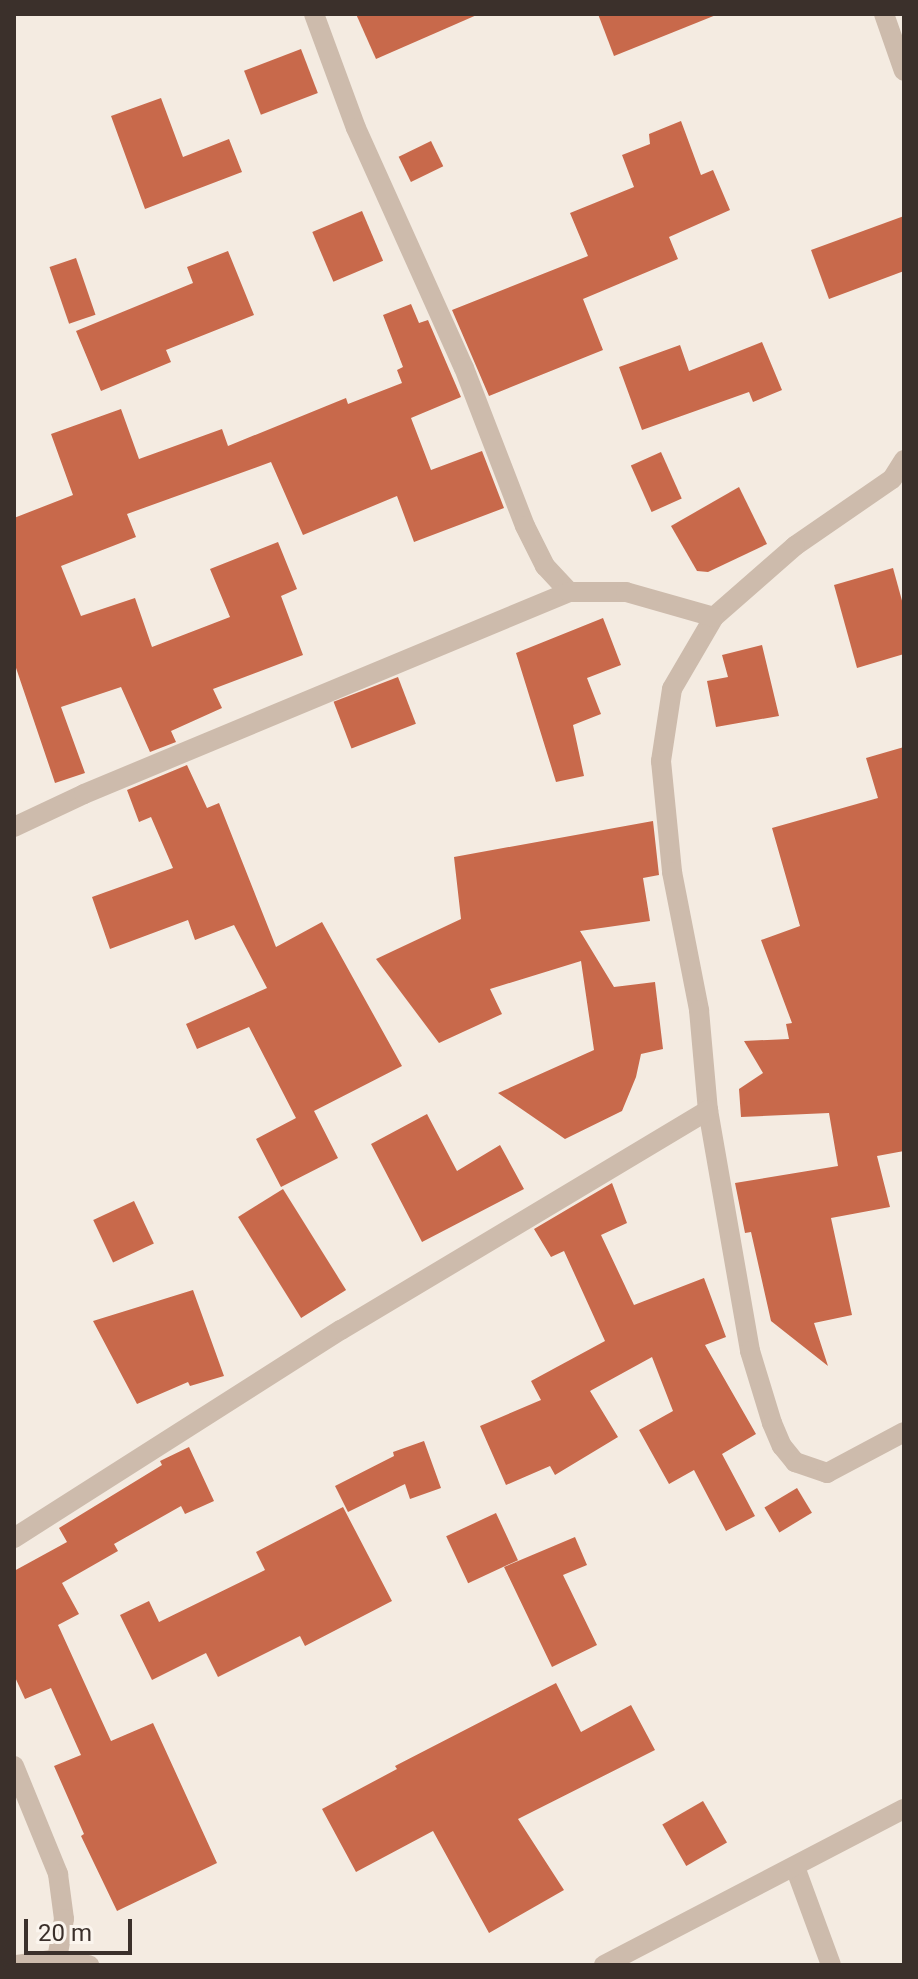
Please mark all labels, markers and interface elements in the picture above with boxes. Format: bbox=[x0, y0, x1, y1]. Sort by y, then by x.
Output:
scale bar bbox=[28, 1903, 136, 1953]
text: 20 m bbox=[38, 1919, 92, 1947]

